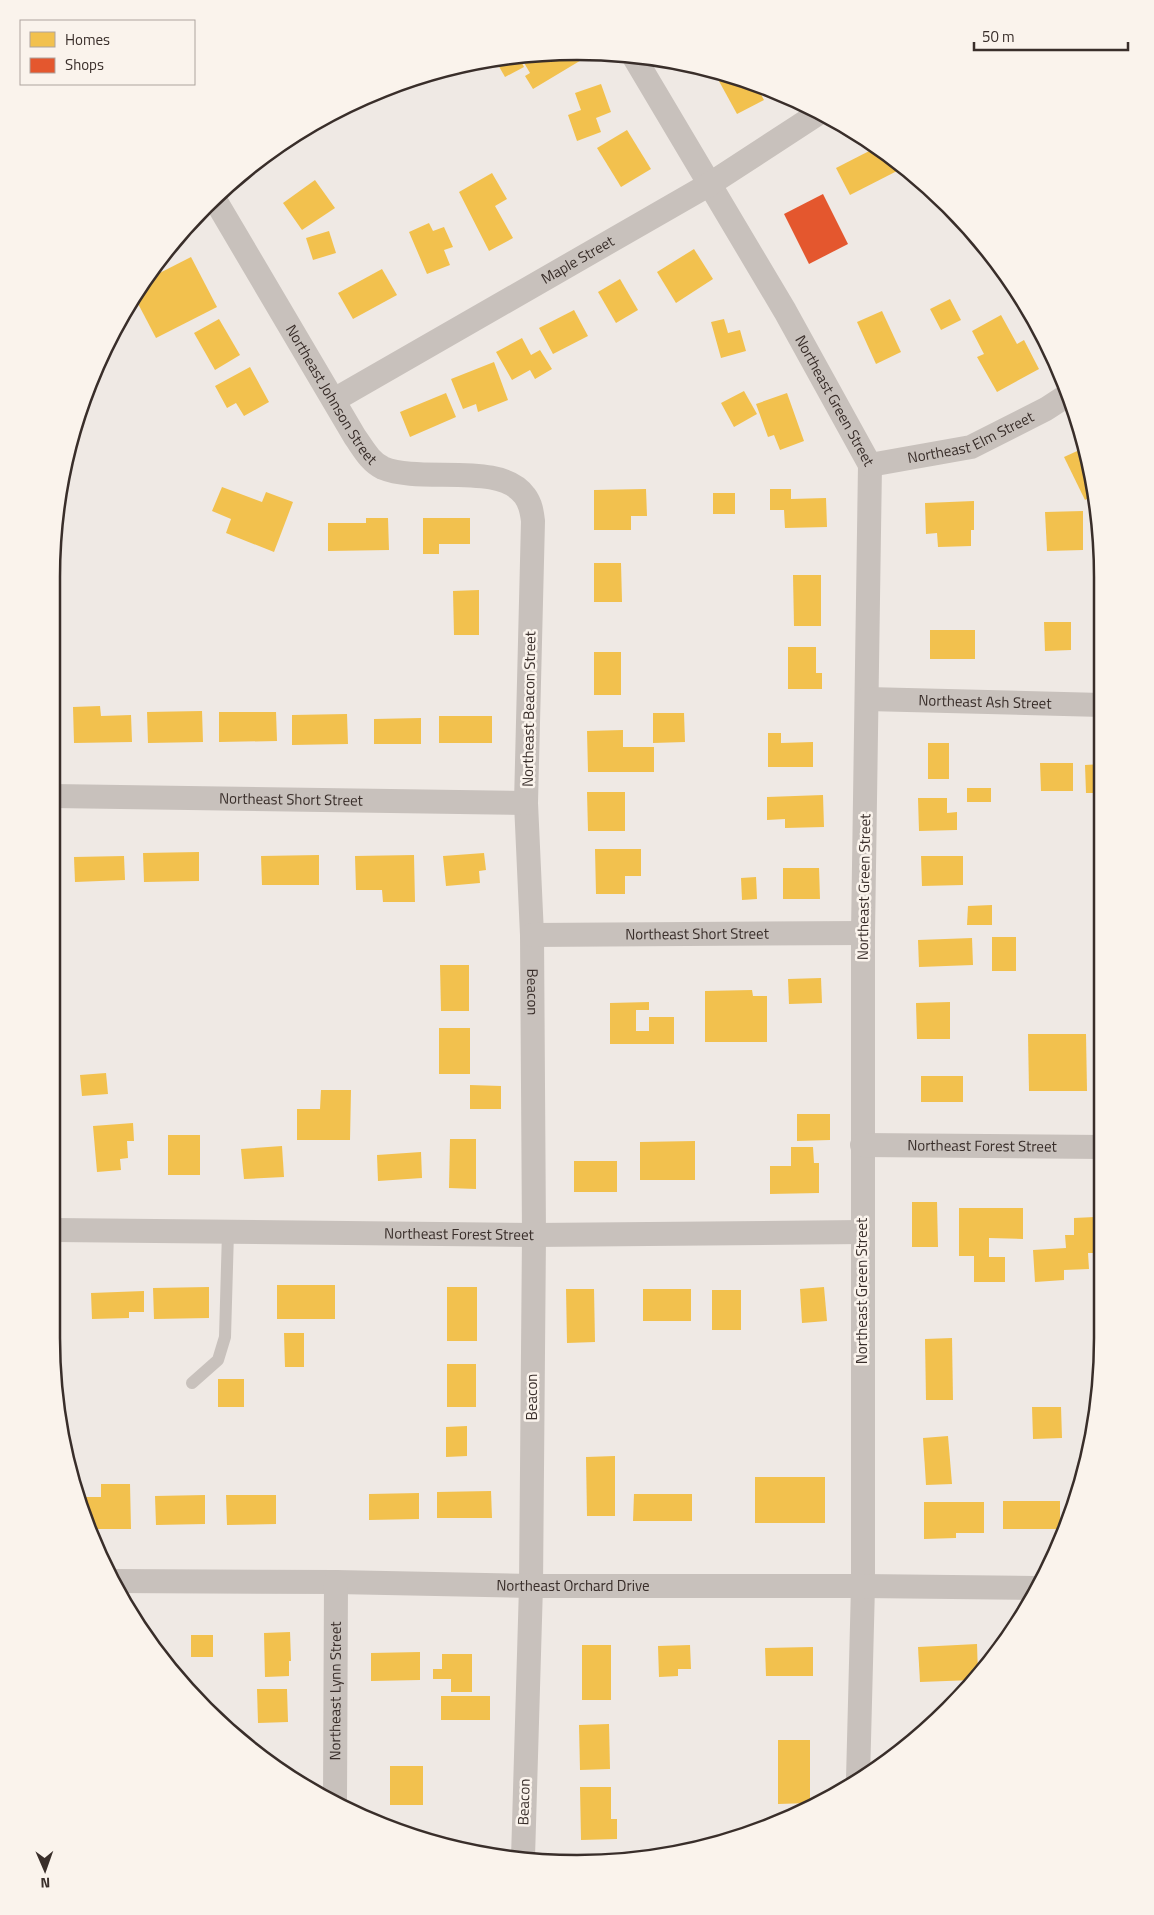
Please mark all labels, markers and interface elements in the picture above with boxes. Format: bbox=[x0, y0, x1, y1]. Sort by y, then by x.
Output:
legend bbox=[20, 20, 195, 85]
scale bar bbox=[974, 20, 1128, 52]
text: 50 m bbox=[982, 25, 1015, 48]
text: Homes bbox=[65, 28, 110, 51]
text: Shops bbox=[65, 53, 104, 76]
street label: Maple Street bbox=[537, 229, 619, 290]
street label: Northeast Johnson Street bbox=[280, 320, 383, 471]
street label: Northeast Green Street bbox=[789, 331, 881, 471]
street label: Northeast Elm Street bbox=[906, 405, 1038, 469]
street label: Northeast Beacon Street bbox=[516, 630, 541, 787]
street label: Northeast Ash Street bbox=[918, 688, 1053, 715]
street label: Northeast Short Street bbox=[219, 786, 364, 812]
street label: Northeast Green Street bbox=[851, 813, 876, 960]
street label: Northeast Short Street bbox=[625, 922, 770, 945]
street label: Beacon bbox=[521, 968, 545, 1015]
street label: Northeast Forest Street bbox=[907, 1133, 1058, 1158]
street label: Northeast Green Street bbox=[850, 1217, 873, 1364]
street label: Northeast Forest Street bbox=[384, 1221, 535, 1246]
street label: Beacon bbox=[520, 1374, 543, 1420]
street label: Northeast Orchard Drive bbox=[496, 1573, 650, 1597]
street label: Northeast Lynn Street bbox=[323, 1621, 347, 1761]
street label: Beacon bbox=[511, 1778, 536, 1826]
north arrow bbox=[20, 1845, 70, 1895]
text: N bbox=[40, 1873, 51, 1894]

